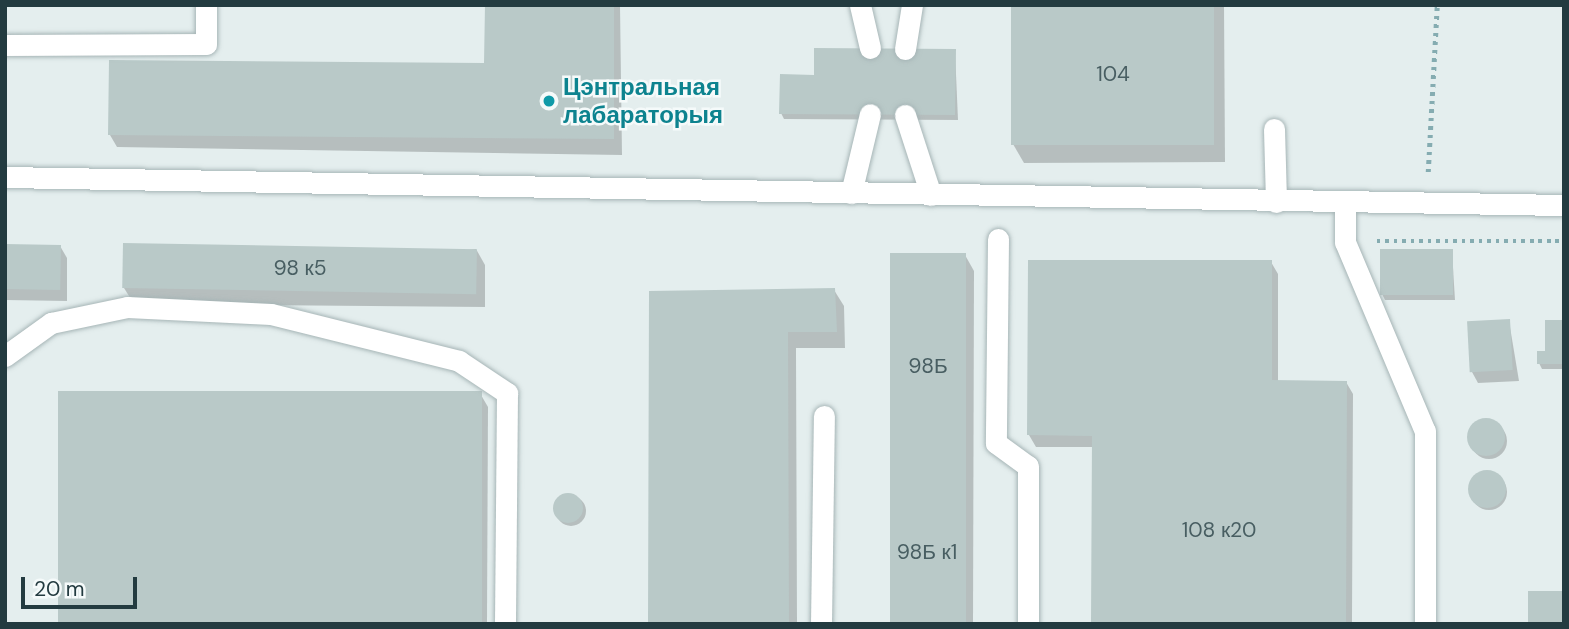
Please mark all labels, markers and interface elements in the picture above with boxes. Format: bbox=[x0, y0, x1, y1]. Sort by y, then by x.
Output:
house number: 104 bbox=[1096, 61, 1130, 87]
place label: Цэнтральная лабараторыя bbox=[563, 73, 723, 129]
marker: Цэнтральная лабараторыя bbox=[541, 93, 557, 109]
house number: 98 к5 bbox=[273, 255, 327, 281]
house number: 98Б bbox=[908, 353, 948, 379]
house number: 108 к20 bbox=[1182, 517, 1256, 543]
house number: 98Б к1 bbox=[897, 539, 957, 565]
scale bar bbox=[24, 562, 140, 606]
text: 20 m bbox=[34, 575, 85, 603]

